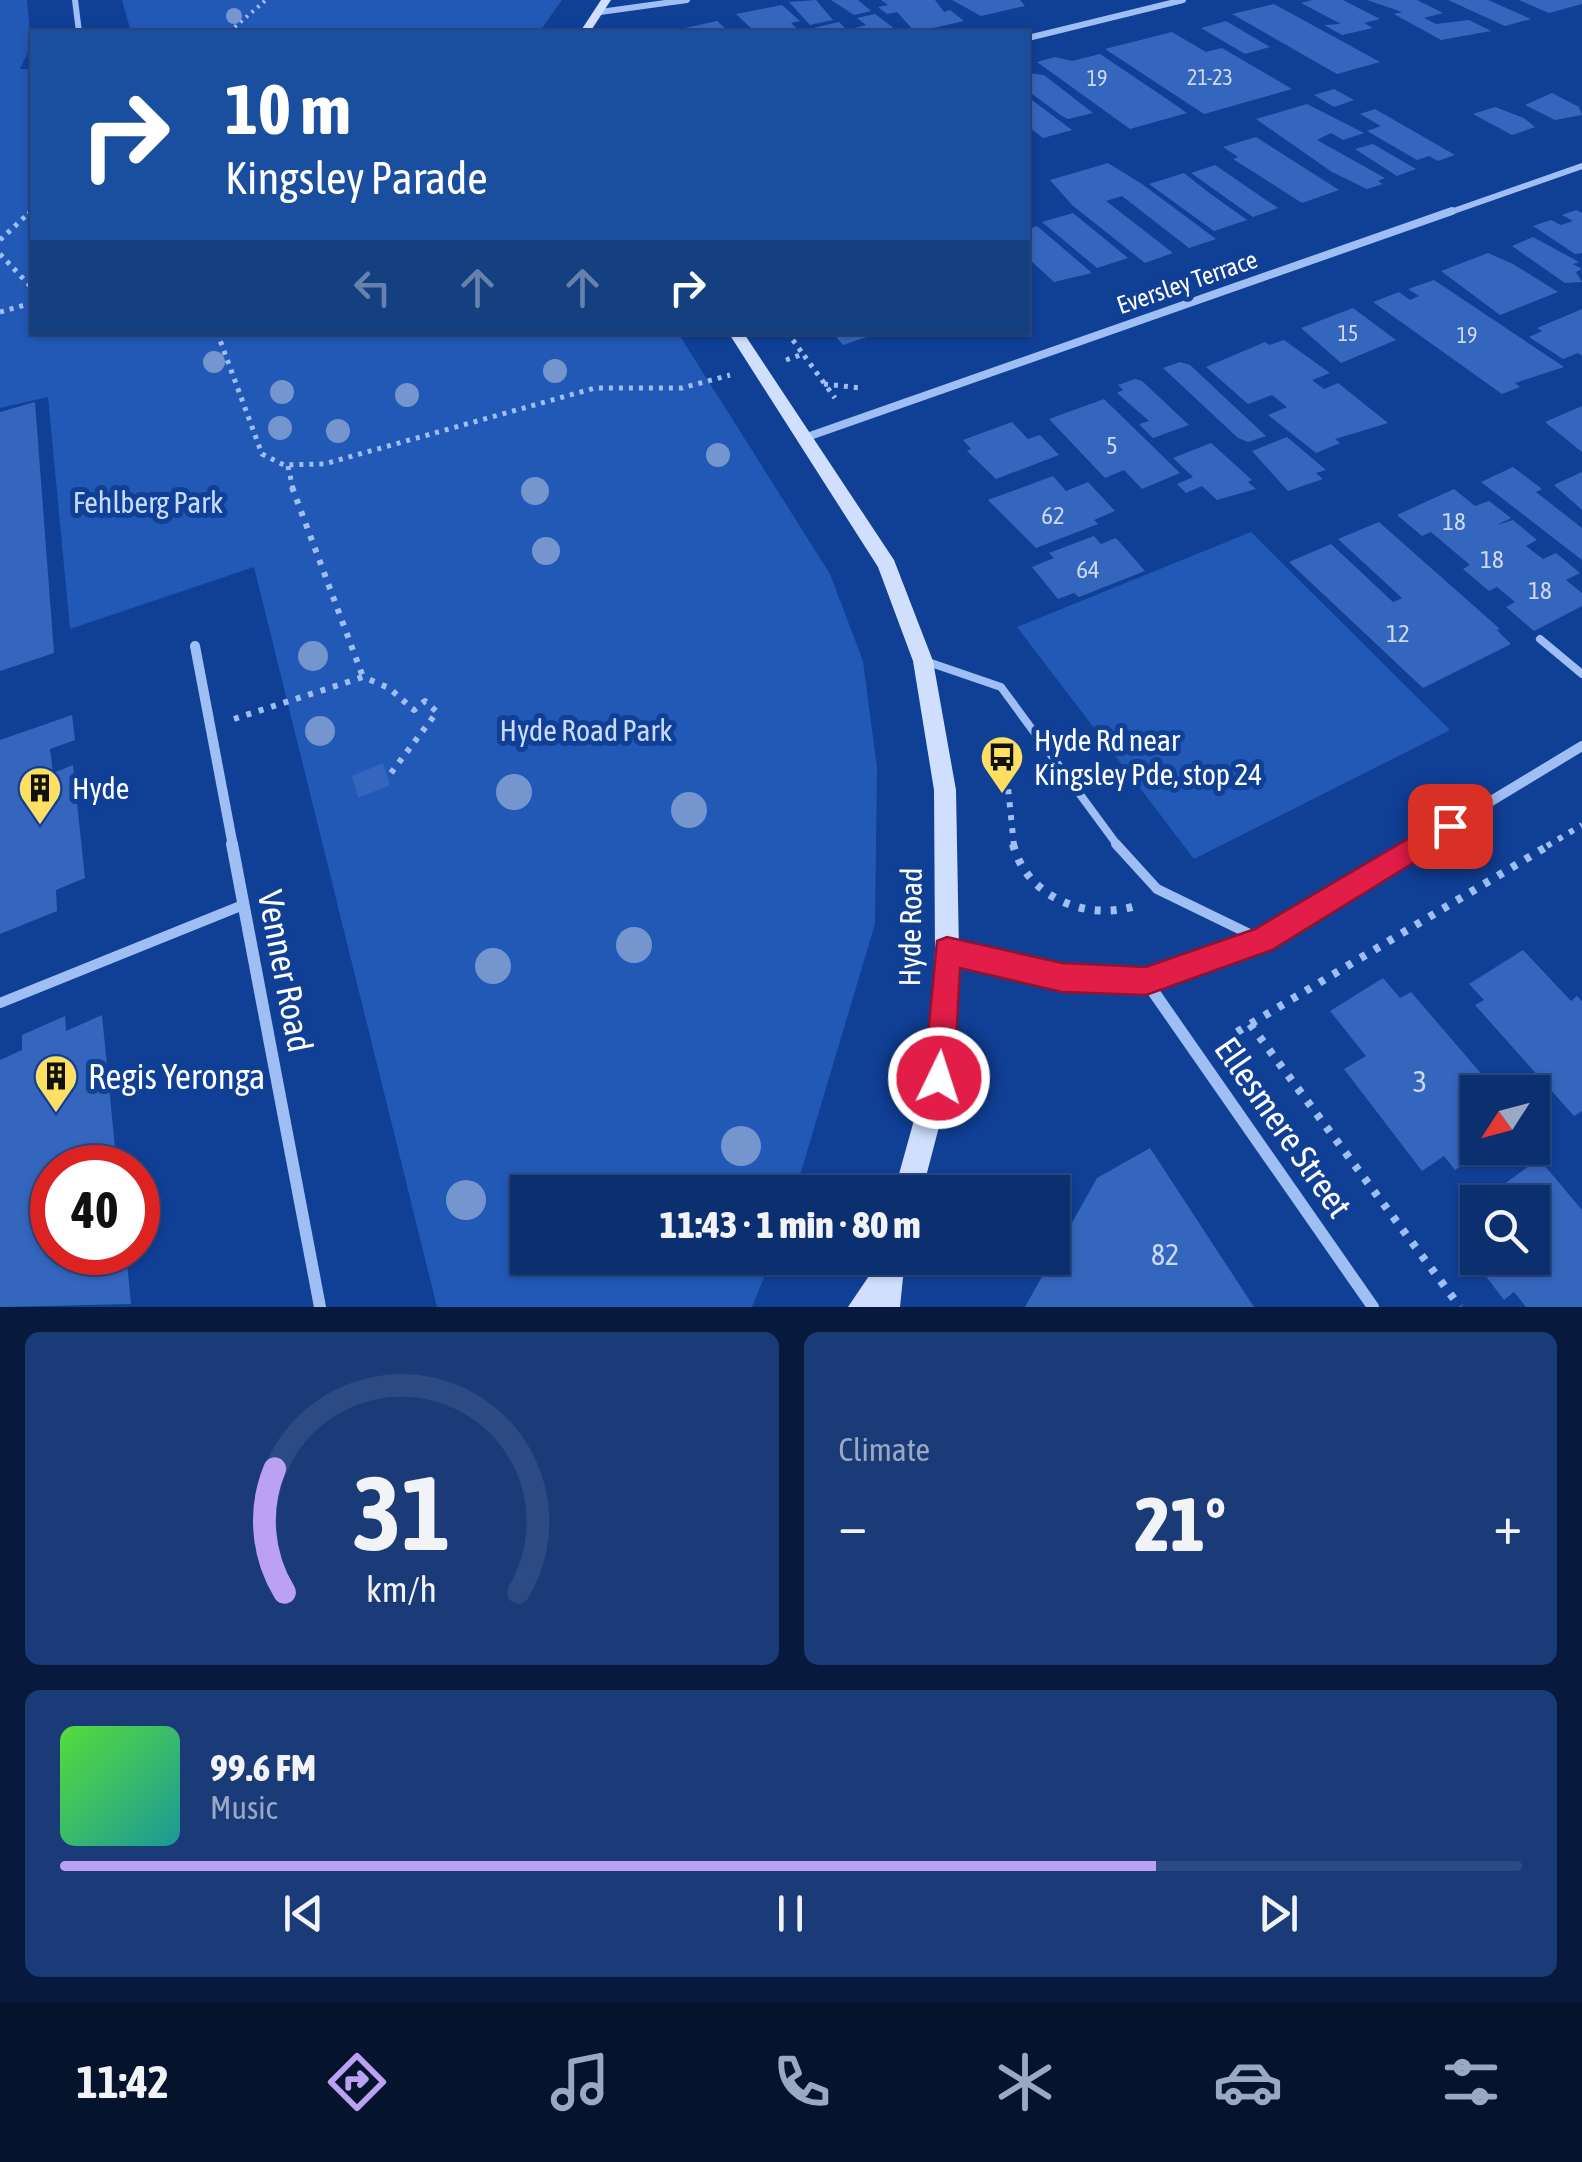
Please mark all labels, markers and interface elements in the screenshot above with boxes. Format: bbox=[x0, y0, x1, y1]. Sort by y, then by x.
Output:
house number: 21-23 bbox=[1187, 64, 1233, 90]
house number: 19 bbox=[1087, 65, 1107, 91]
text: 10 m bbox=[225, 69, 351, 149]
icon: right bbox=[60, 70, 190, 200]
text: Kingsley Parade bbox=[225, 152, 488, 204]
street label: Eversley Terrace bbox=[1113, 245, 1261, 319]
icon: left bbox=[345, 260, 400, 315]
icon: ahead bbox=[450, 260, 505, 315]
icon: ahead bbox=[555, 260, 610, 315]
icon: right bbox=[660, 260, 715, 315]
house number: 15 bbox=[1338, 320, 1358, 346]
house number: 19 bbox=[1457, 322, 1477, 348]
house number: 5 bbox=[1106, 431, 1118, 459]
park label: Fehlberg Park bbox=[73, 485, 223, 519]
house number: 62 bbox=[1041, 501, 1065, 529]
house number: 18 bbox=[1442, 507, 1466, 535]
house number: 18 bbox=[1480, 545, 1504, 573]
house number: 64 bbox=[1076, 555, 1100, 583]
house number: 18 bbox=[1528, 576, 1552, 604]
house number: 12 bbox=[1386, 619, 1410, 647]
park label: Hyde Road Park bbox=[500, 713, 672, 747]
place label: Hyde Rd near Kingsley Pde, stop 24 bbox=[1034, 723, 1262, 791]
bus stop icon: Hyde Rd near Kingsley Pde, stop 24 bbox=[979, 734, 1025, 795]
building icon: Hyde bbox=[17, 765, 63, 826]
place label: Hyde bbox=[72, 771, 129, 805]
pin bbox=[1408, 784, 1493, 869]
icon: arrive bbox=[1423, 799, 1478, 854]
street label: Hyde Road bbox=[892, 867, 928, 987]
street label: Venner Road bbox=[251, 887, 321, 1055]
position arrow bbox=[887, 1026, 991, 1130]
street label: Ellesmere Street bbox=[1207, 1029, 1361, 1225]
building icon: Regis Yeronga bbox=[33, 1053, 79, 1114]
place label: Regis Yeronga bbox=[88, 1056, 265, 1096]
house number: 3 bbox=[1413, 1064, 1427, 1098]
north arrow bbox=[1460, 1075, 1550, 1165]
map controls bbox=[1460, 1075, 1550, 1275]
speed limit sign: 40 bbox=[30, 1145, 160, 1275]
button: search bbox=[1460, 1185, 1550, 1275]
text: 11:43 · 1 min · 80 m bbox=[659, 1203, 921, 1246]
house number: 82 bbox=[1151, 1237, 1179, 1271]
text: Climate bbox=[839, 1431, 930, 1468]
text: 31 bbox=[353, 1453, 451, 1572]
text: 21° bbox=[1135, 1481, 1226, 1567]
text: − bbox=[839, 1493, 867, 1556]
text: + bbox=[1493, 1493, 1522, 1556]
text: km/h bbox=[366, 1569, 437, 1610]
text: 99.6 FM bbox=[210, 1746, 316, 1789]
text: Music bbox=[210, 1789, 277, 1826]
icon: previous bbox=[276, 1886, 331, 1941]
icon: pause bbox=[763, 1886, 818, 1941]
icon: next bbox=[1251, 1886, 1306, 1941]
icon: directions bbox=[322, 2047, 392, 2117]
icon: music bbox=[545, 2047, 615, 2117]
icon: phone bbox=[767, 2047, 837, 2117]
icon: climate bbox=[990, 2047, 1060, 2117]
icon: car bbox=[1213, 2047, 1283, 2117]
icon: filters bbox=[1436, 2047, 1506, 2117]
text: 11:42 bbox=[76, 2056, 169, 2108]

